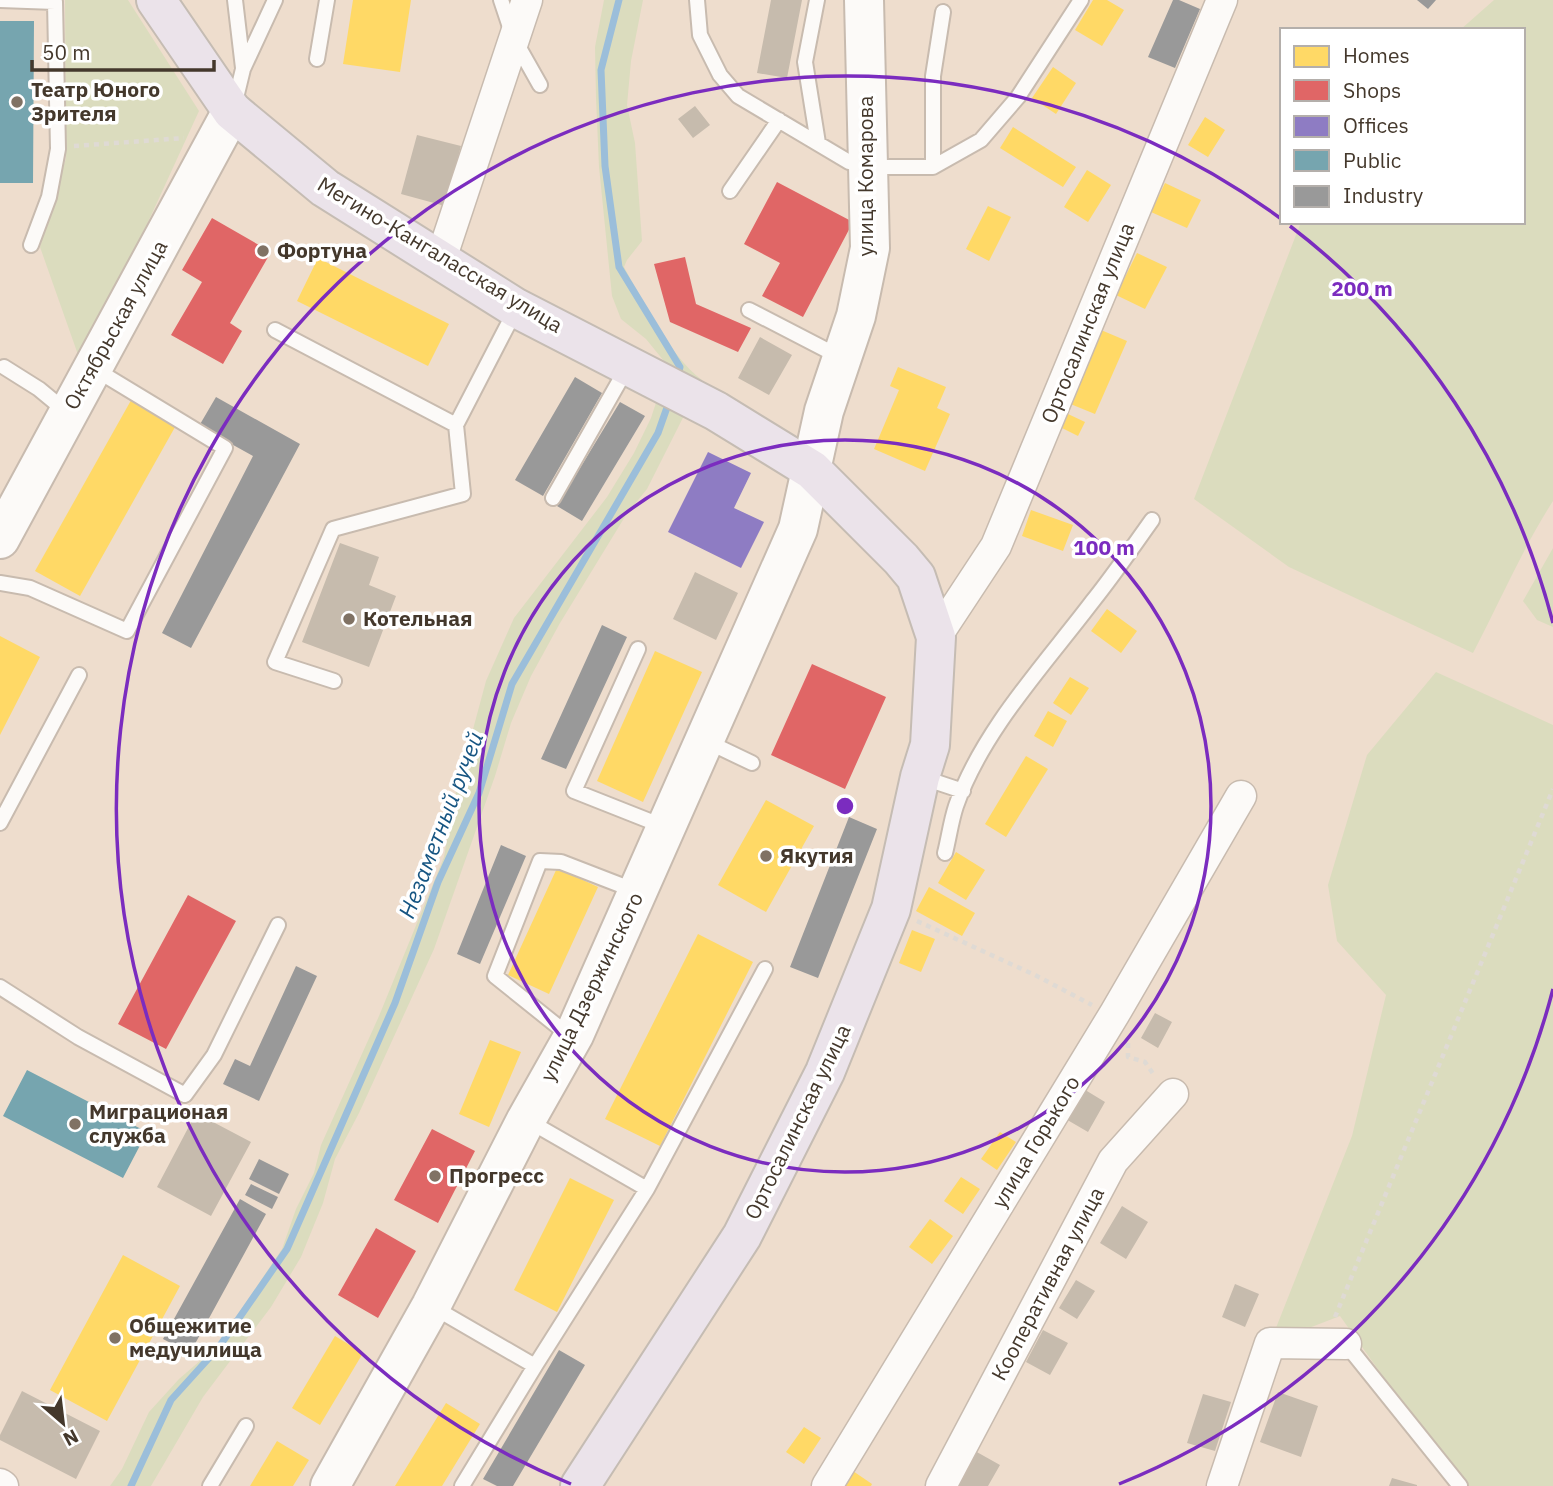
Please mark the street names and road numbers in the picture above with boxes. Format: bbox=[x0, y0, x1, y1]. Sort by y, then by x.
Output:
street label: улица Комарова bbox=[851, 96, 879, 256]
street label: Мегино-Кангаласская улица bbox=[313, 170, 568, 339]
street label: Ортосалинская улица bbox=[1034, 218, 1140, 427]
street label: Октябрьская улица bbox=[57, 235, 173, 414]
street label: улица Дзержинского bbox=[533, 887, 649, 1086]
street label: Ортосалинская улица bbox=[738, 1019, 857, 1224]
street label: улица Горького bbox=[985, 1070, 1086, 1213]
street label: Кооперативная улица bbox=[984, 1182, 1110, 1385]

